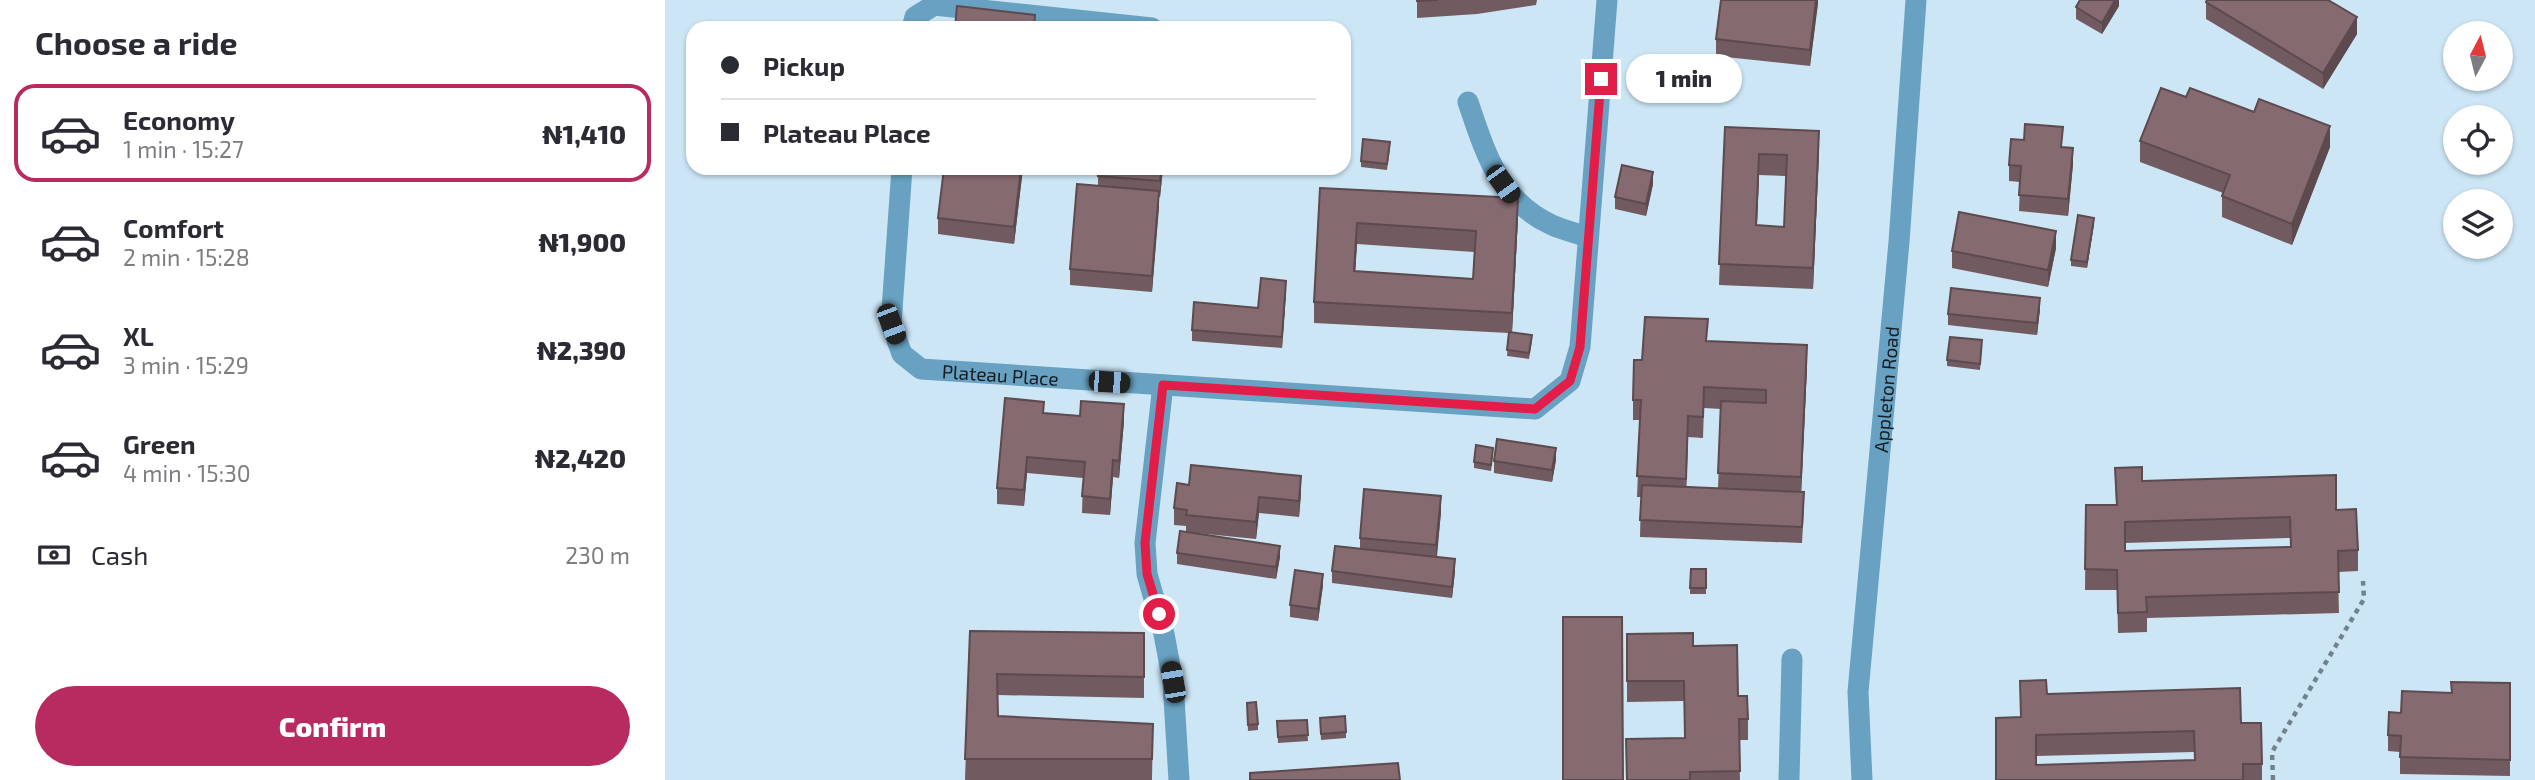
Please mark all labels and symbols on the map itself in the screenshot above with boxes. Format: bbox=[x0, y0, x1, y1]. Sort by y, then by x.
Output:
north arrow bbox=[2443, 21, 2513, 91]
callout: 1 min bbox=[1625, 55, 1741, 104]
route end bbox=[1585, 63, 1617, 95]
car bbox=[1483, 161, 1524, 207]
car bbox=[874, 301, 909, 347]
street label: Appleton Road bbox=[1868, 325, 1903, 454]
street label: Plateau Place bbox=[941, 359, 1059, 389]
car bbox=[1088, 370, 1131, 394]
route start bbox=[1143, 598, 1175, 630]
car bbox=[1160, 659, 1187, 705]

